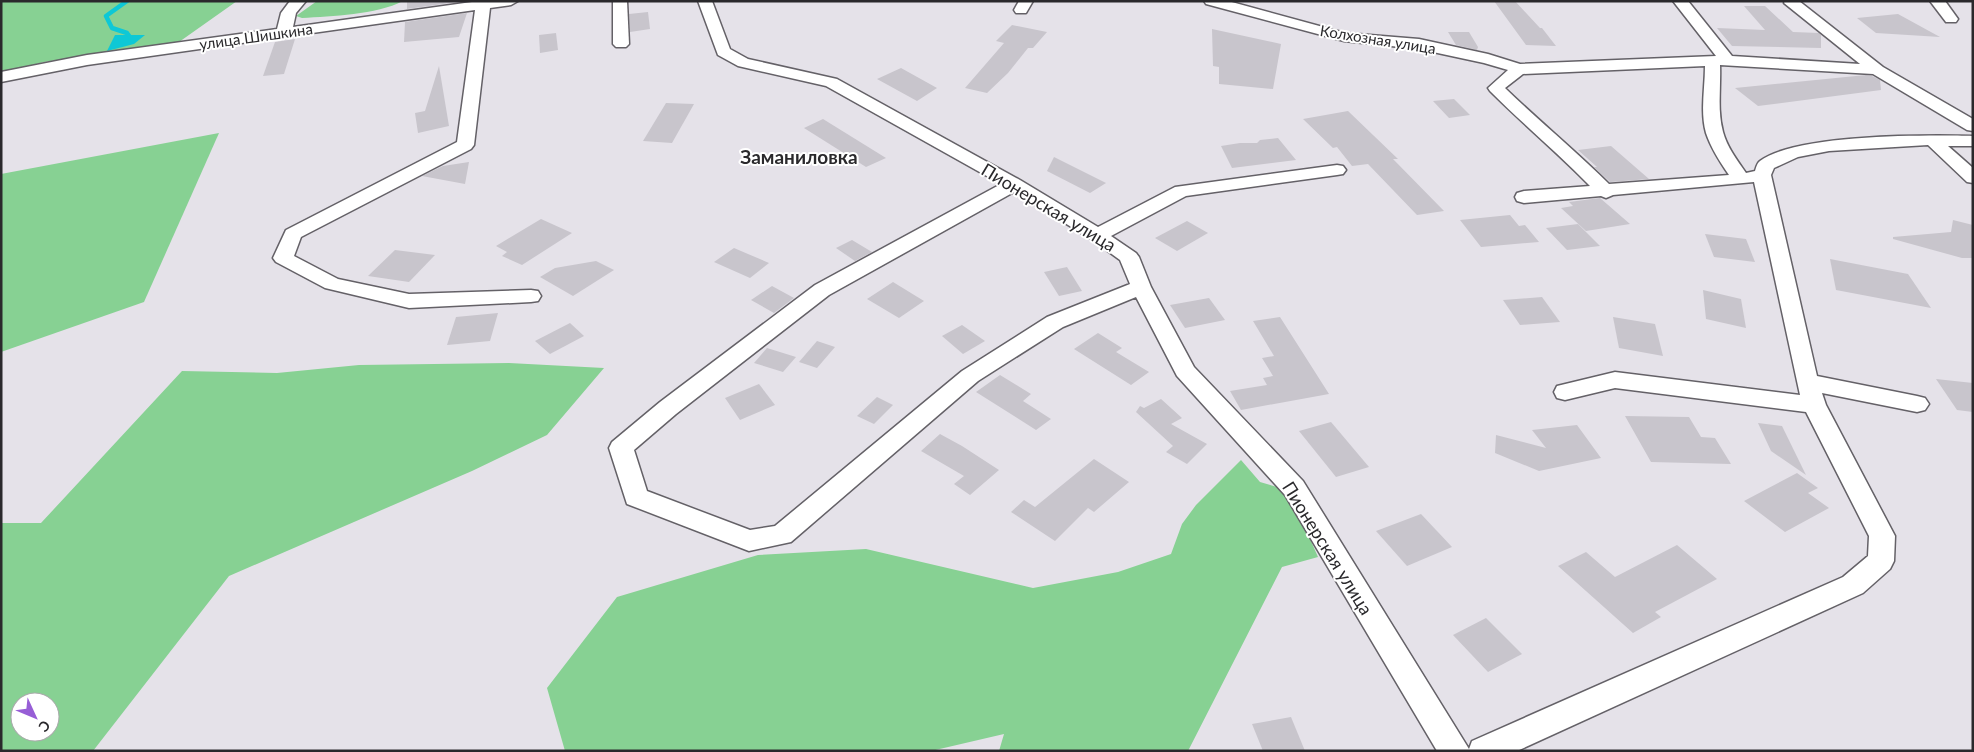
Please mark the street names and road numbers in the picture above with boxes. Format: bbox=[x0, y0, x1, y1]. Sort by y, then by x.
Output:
street label: улица Шишкина bbox=[198, 19, 314, 53]
street label: Колхозная улица bbox=[1319, 21, 1437, 57]
street label: Пионерская улица bbox=[978, 158, 1120, 256]
street label: Пионерская улица bbox=[1278, 477, 1378, 619]

